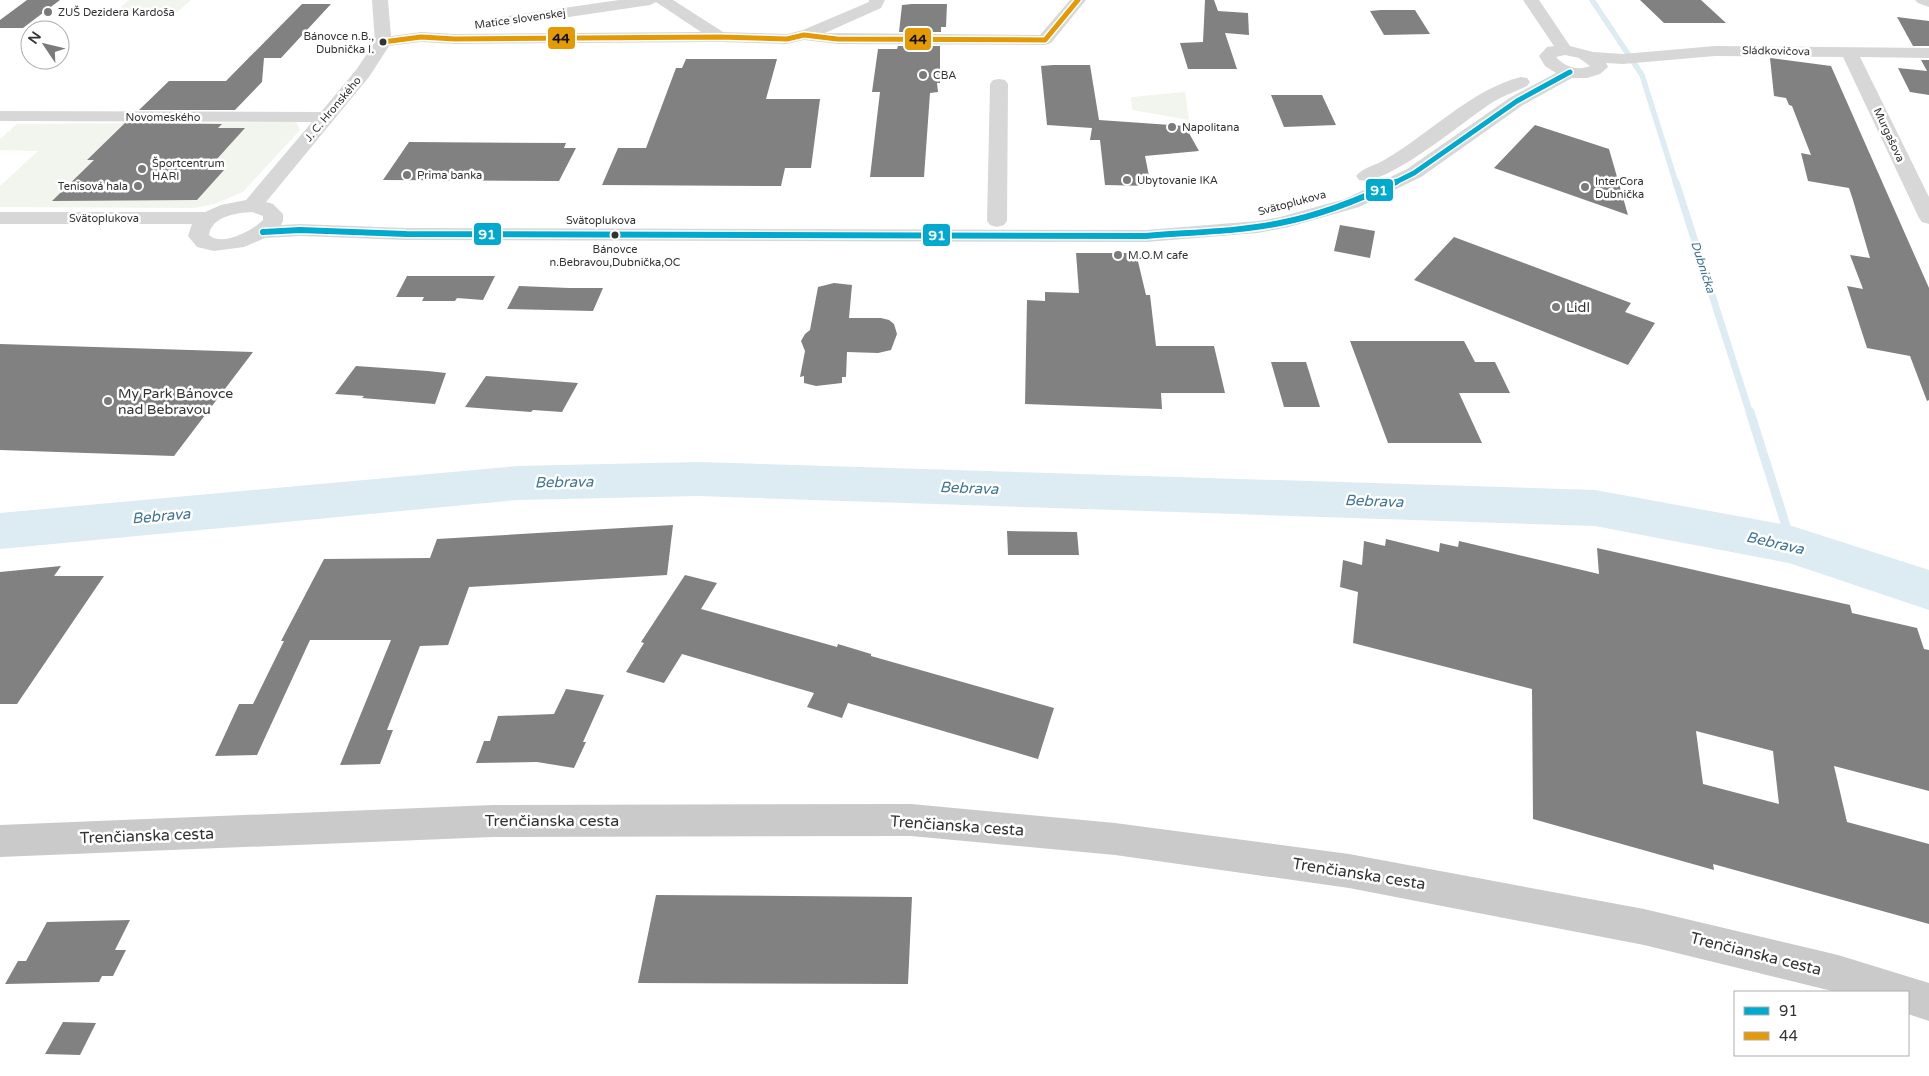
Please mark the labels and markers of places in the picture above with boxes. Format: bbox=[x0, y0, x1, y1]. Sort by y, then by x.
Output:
place label: ZUŠ Dezidera Kardoša bbox=[58, 5, 175, 19]
marker: ZUŠ Dezidera Kardoša bbox=[42, 6, 54, 18]
place label: Bánovce n.B., Dubnička I. bbox=[303, 30, 374, 56]
marker: Bánovce n.B., Dubnička I. bbox=[378, 37, 388, 47]
marker: CBA bbox=[917, 69, 929, 81]
place label: CBA bbox=[933, 69, 956, 82]
marker: Napolitana bbox=[1166, 121, 1178, 133]
place label: Napolitana bbox=[1182, 121, 1239, 134]
place label: Športcentrum HARI bbox=[152, 156, 224, 183]
marker: Športcentrum HARI bbox=[136, 163, 148, 175]
marker: Prima banka bbox=[401, 169, 413, 181]
place label: Prima banka bbox=[417, 169, 482, 182]
marker: Ubytovanie IKA bbox=[1121, 174, 1133, 186]
place label: Ubytovanie IKA bbox=[1137, 174, 1218, 187]
place label: InterCora Dubnička bbox=[1595, 175, 1644, 201]
place label: Tenisová hala bbox=[58, 180, 128, 193]
marker: Tenisová hala bbox=[132, 180, 144, 192]
marker: InterCora Dubnička bbox=[1579, 181, 1591, 193]
marker: Bánovce n.Bebravou,Dubnička,OC bbox=[610, 230, 620, 240]
place label: Bánovce n.Bebravou,Dubnička,OC bbox=[550, 243, 681, 269]
marker: M.O.M cafe bbox=[1112, 249, 1124, 261]
place label: M.O.M cafe bbox=[1128, 249, 1188, 262]
place label: Lidl bbox=[1566, 299, 1590, 316]
marker: Lidl bbox=[1550, 301, 1562, 313]
place label: My Park Bánovce nad Bebravou bbox=[118, 385, 233, 418]
marker: My Park Bánovce nad Bebravou bbox=[102, 395, 114, 407]

